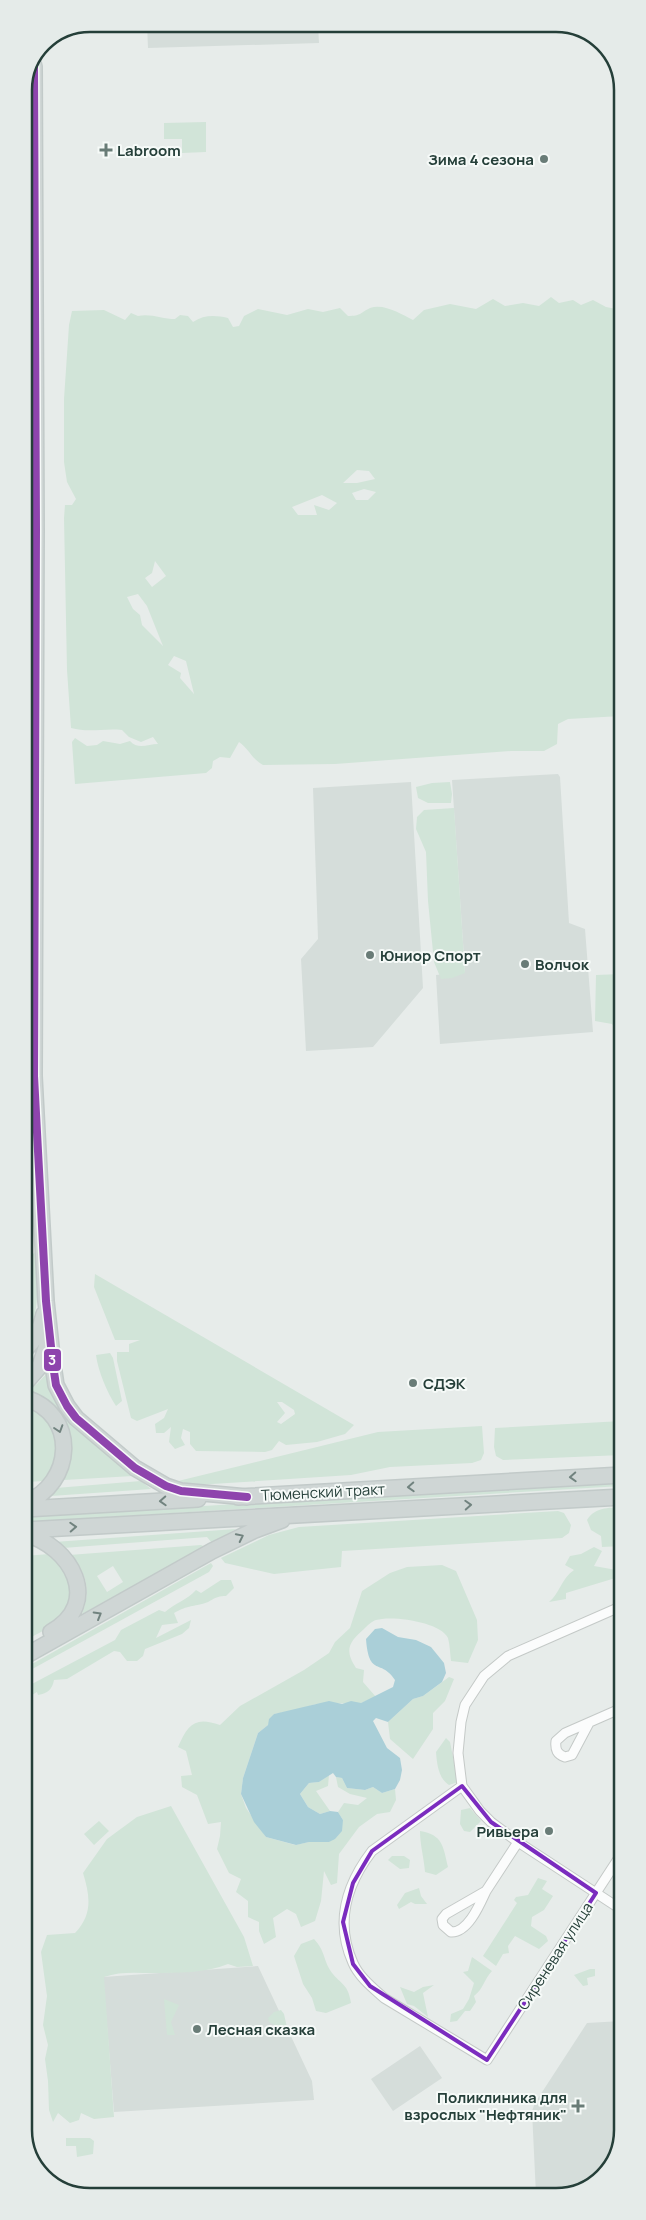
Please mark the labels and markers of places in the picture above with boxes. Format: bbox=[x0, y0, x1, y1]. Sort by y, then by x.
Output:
place label: Labroom bbox=[117, 140, 181, 161]
marker: Labroom bbox=[99, 143, 113, 157]
place label: Зима 4 сезона bbox=[428, 149, 534, 170]
marker: Зима 4 сезона bbox=[538, 153, 550, 165]
place label: Юниор Спорт bbox=[380, 945, 481, 966]
marker: Юниор Спорт bbox=[364, 949, 376, 961]
place label: Волчок bbox=[535, 954, 590, 975]
marker: Волчок bbox=[519, 958, 531, 970]
place label: СДЭК bbox=[423, 1373, 466, 1394]
marker: СДЭК bbox=[407, 1377, 419, 1389]
place label: Ривьера bbox=[476, 1821, 539, 1842]
marker: Ривьера bbox=[543, 1825, 555, 1837]
place label: Лесная сказка bbox=[207, 2019, 315, 2040]
marker: Лесная сказка bbox=[191, 2023, 203, 2035]
place label: Поликлиника для взрослых "Нефтяник" bbox=[404, 2087, 567, 2125]
marker: Поликлиника для взрослых "Нефтяник" bbox=[571, 2099, 585, 2113]

